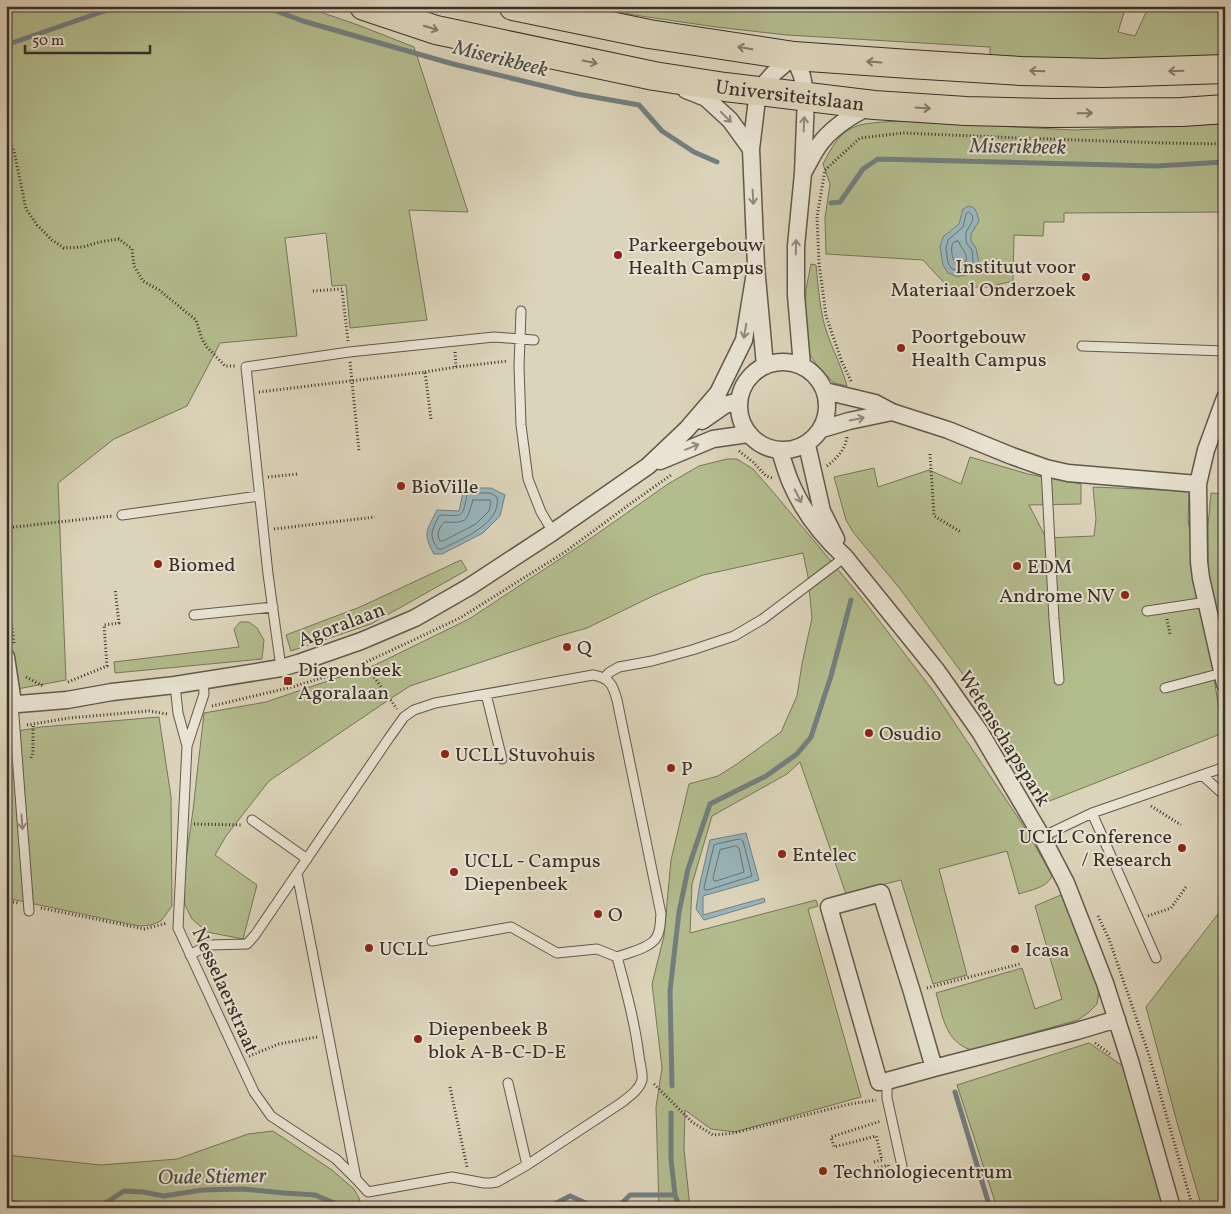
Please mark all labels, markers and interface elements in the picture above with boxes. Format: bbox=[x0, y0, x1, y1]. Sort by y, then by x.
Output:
scale bar bbox=[25, 22, 150, 54]
one-way arrow bbox=[423, 24, 439, 34]
text: 50 m bbox=[32, 31, 64, 52]
water label: Miserikbeek bbox=[449, 33, 551, 85]
one-way arrow bbox=[738, 43, 754, 53]
one-way arrow bbox=[867, 57, 883, 67]
one-way arrow bbox=[581, 58, 597, 68]
one-way arrow bbox=[1168, 66, 1184, 76]
one-way arrow bbox=[1029, 67, 1045, 76]
street label: Universiteitslaan bbox=[713, 74, 866, 120]
one-way arrow bbox=[915, 103, 931, 112]
one-way arrow bbox=[1077, 108, 1093, 118]
one-way arrow bbox=[720, 111, 732, 123]
one-way arrow bbox=[800, 116, 809, 132]
water label: Miserikbeek bbox=[968, 132, 1067, 163]
one-way arrow bbox=[749, 189, 758, 205]
place label: Parkeergebouw Health Campus bbox=[628, 232, 764, 283]
one-way arrow bbox=[792, 239, 801, 255]
marker: Parkeergebouw Health Campus bbox=[612, 249, 624, 261]
place label: Instituut voor Materiaal Onderzoek bbox=[890, 254, 1076, 305]
marker: Instituut voor Materiaal Onderzoek bbox=[1080, 271, 1092, 283]
one-way arrow bbox=[740, 323, 750, 339]
place label: Poortgebouw Health Campus bbox=[911, 324, 1046, 375]
marker: Poortgebouw Health Campus bbox=[895, 342, 907, 354]
one-way arrow bbox=[849, 414, 865, 424]
one-way arrow bbox=[685, 442, 700, 451]
place label: BioVille bbox=[411, 474, 478, 502]
marker: BioVille bbox=[395, 480, 407, 492]
one-way arrow bbox=[793, 489, 803, 504]
place label: Biomed bbox=[168, 552, 236, 580]
place label: EDM bbox=[1027, 554, 1072, 582]
marker: Biomed bbox=[152, 558, 164, 570]
marker: EDM bbox=[1011, 560, 1023, 572]
place label: Androme NV bbox=[999, 583, 1115, 611]
marker: Androme NV bbox=[1119, 589, 1131, 601]
street label: Agoralaan bbox=[294, 596, 389, 655]
place label: Q bbox=[577, 635, 593, 663]
marker: Q bbox=[561, 641, 573, 653]
place label: Diepenbeek Agoralaan bbox=[298, 657, 402, 708]
street label: Wetenschapspark bbox=[950, 666, 1057, 813]
marker: Diepenbeek Agoralaan bbox=[282, 675, 294, 687]
place label: Osudio bbox=[879, 721, 941, 749]
marker: Osudio bbox=[863, 727, 875, 739]
place label: UCLL Stuvohuis bbox=[455, 742, 595, 770]
marker: UCLL Stuvohuis bbox=[439, 748, 451, 760]
place label: P bbox=[681, 756, 693, 784]
marker: P bbox=[665, 762, 677, 774]
one-way arrow bbox=[17, 814, 27, 830]
place label: UCLL Conference / Research bbox=[1019, 824, 1172, 875]
place label: Entelec bbox=[792, 842, 857, 870]
marker: UCLL Conference / Research bbox=[1176, 842, 1188, 854]
place label: UCLL - Campus Diepenbeek bbox=[464, 848, 601, 899]
marker: Entelec bbox=[776, 848, 788, 860]
marker: UCLL - Campus Diepenbeek bbox=[448, 866, 460, 878]
place label: O bbox=[608, 902, 623, 930]
marker: O bbox=[592, 908, 604, 920]
street label: Nesselaerstraat bbox=[184, 923, 264, 1058]
place label: UCLL bbox=[379, 936, 428, 964]
place label: Icasa bbox=[1025, 937, 1070, 965]
marker: UCLL bbox=[363, 942, 375, 954]
marker: Icasa bbox=[1009, 943, 1021, 955]
place label: Diepenbeek B blok A-B-C-D-E bbox=[428, 1016, 566, 1067]
marker: Diepenbeek B blok A-B-C-D-E bbox=[412, 1033, 424, 1045]
place label: Technologiecentrum bbox=[833, 1159, 1013, 1187]
water label: Oude Stiemer bbox=[157, 1162, 267, 1193]
marker: Technologiecentrum bbox=[817, 1165, 829, 1177]

